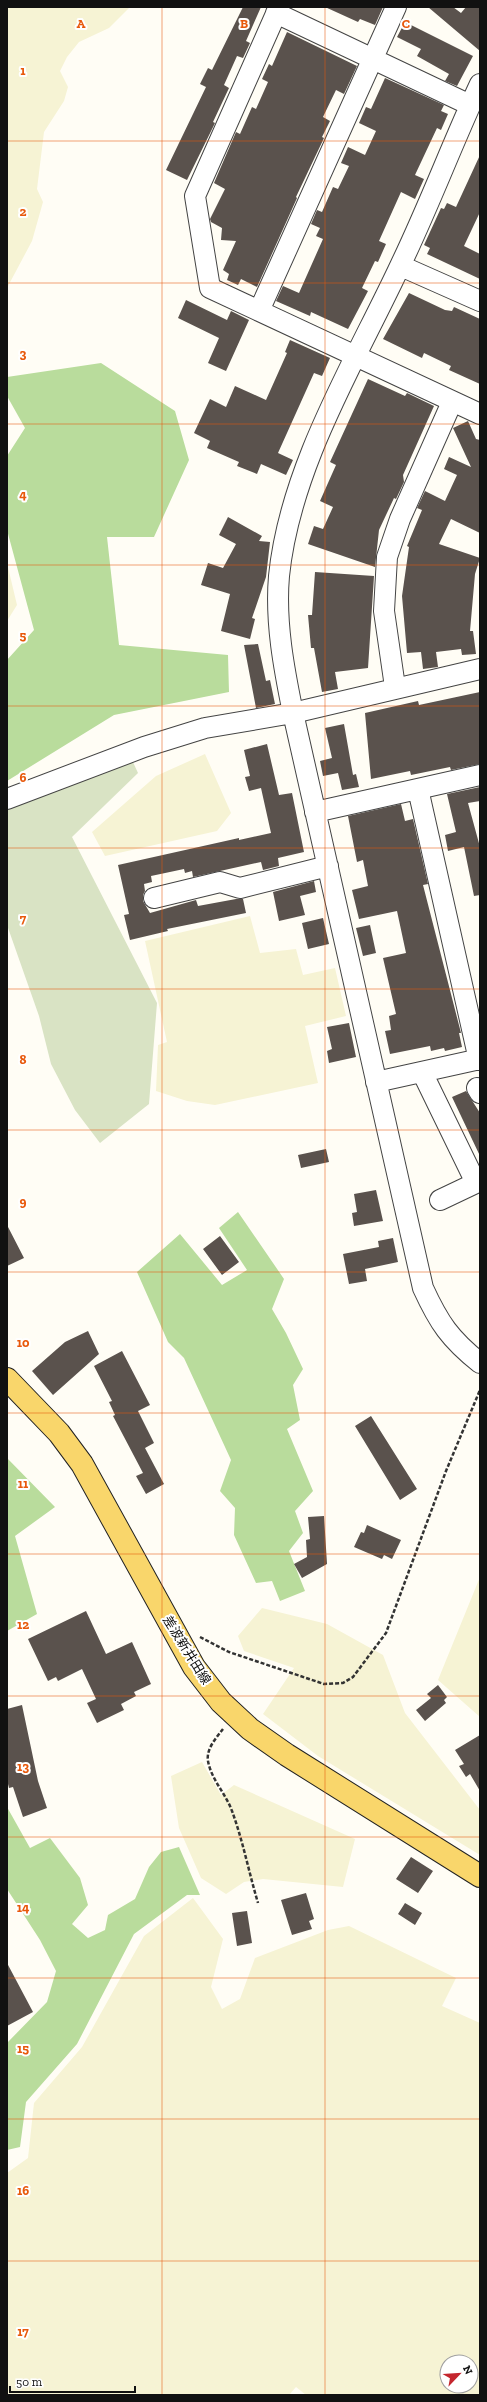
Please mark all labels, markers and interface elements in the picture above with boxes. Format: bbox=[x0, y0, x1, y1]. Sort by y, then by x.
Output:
text: A bbox=[77, 16, 86, 31]
text: B bbox=[240, 16, 248, 31]
text: C bbox=[402, 16, 410, 31]
text: 1 bbox=[20, 63, 26, 78]
text: 2 bbox=[20, 204, 27, 219]
text: 3 bbox=[20, 346, 27, 361]
text: 4 bbox=[19, 487, 27, 502]
text: 5 bbox=[20, 628, 27, 643]
text: 6 bbox=[20, 770, 27, 785]
text: 7 bbox=[20, 911, 27, 926]
text: 8 bbox=[19, 1052, 27, 1067]
text: 9 bbox=[20, 1194, 27, 1209]
text: 10 bbox=[17, 1335, 30, 1350]
text: 11 bbox=[18, 1476, 29, 1491]
street label: 差波新井田線 bbox=[160, 1613, 214, 1687]
text: 12 bbox=[17, 1617, 29, 1632]
text: 13 bbox=[17, 1759, 29, 1774]
text: 14 bbox=[17, 1900, 30, 1915]
text: 15 bbox=[17, 2041, 29, 2056]
text: 16 bbox=[17, 2183, 29, 2198]
text: 17 bbox=[17, 2324, 29, 2339]
north arrow bbox=[439, 2354, 479, 2394]
text: N bbox=[460, 2363, 476, 2377]
scale bar bbox=[10, 2368, 135, 2394]
text: 50 m bbox=[16, 2375, 43, 2389]

